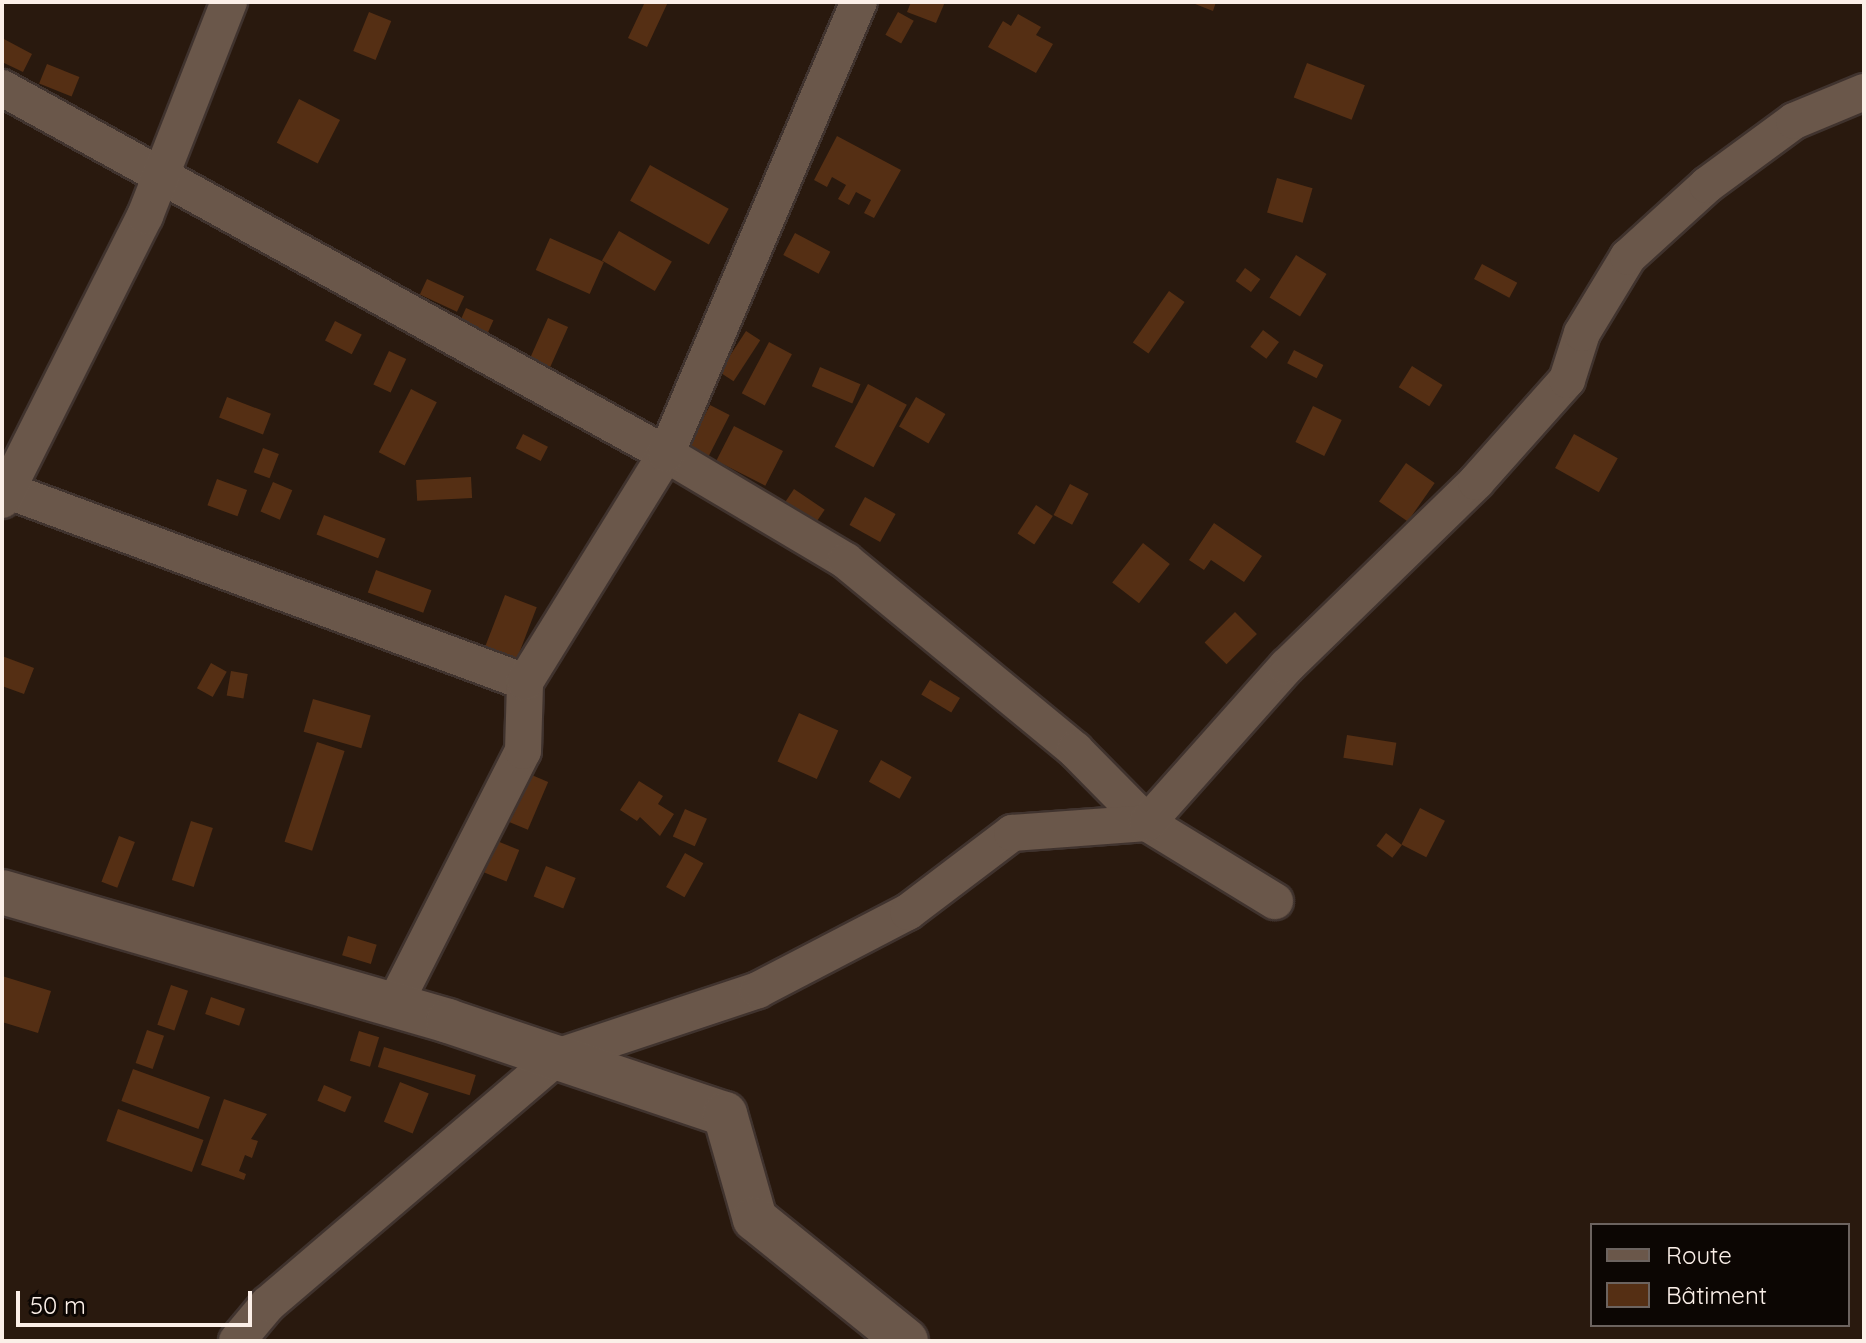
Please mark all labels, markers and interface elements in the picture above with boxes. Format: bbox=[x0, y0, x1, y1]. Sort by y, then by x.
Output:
legend bbox=[1590, 1223, 1850, 1327]
text: Route bbox=[1666, 1240, 1732, 1270]
scale bar bbox=[20, 1275, 256, 1325]
text: Bâtiment bbox=[1666, 1280, 1767, 1310]
text: 50 m bbox=[30, 1290, 86, 1320]

